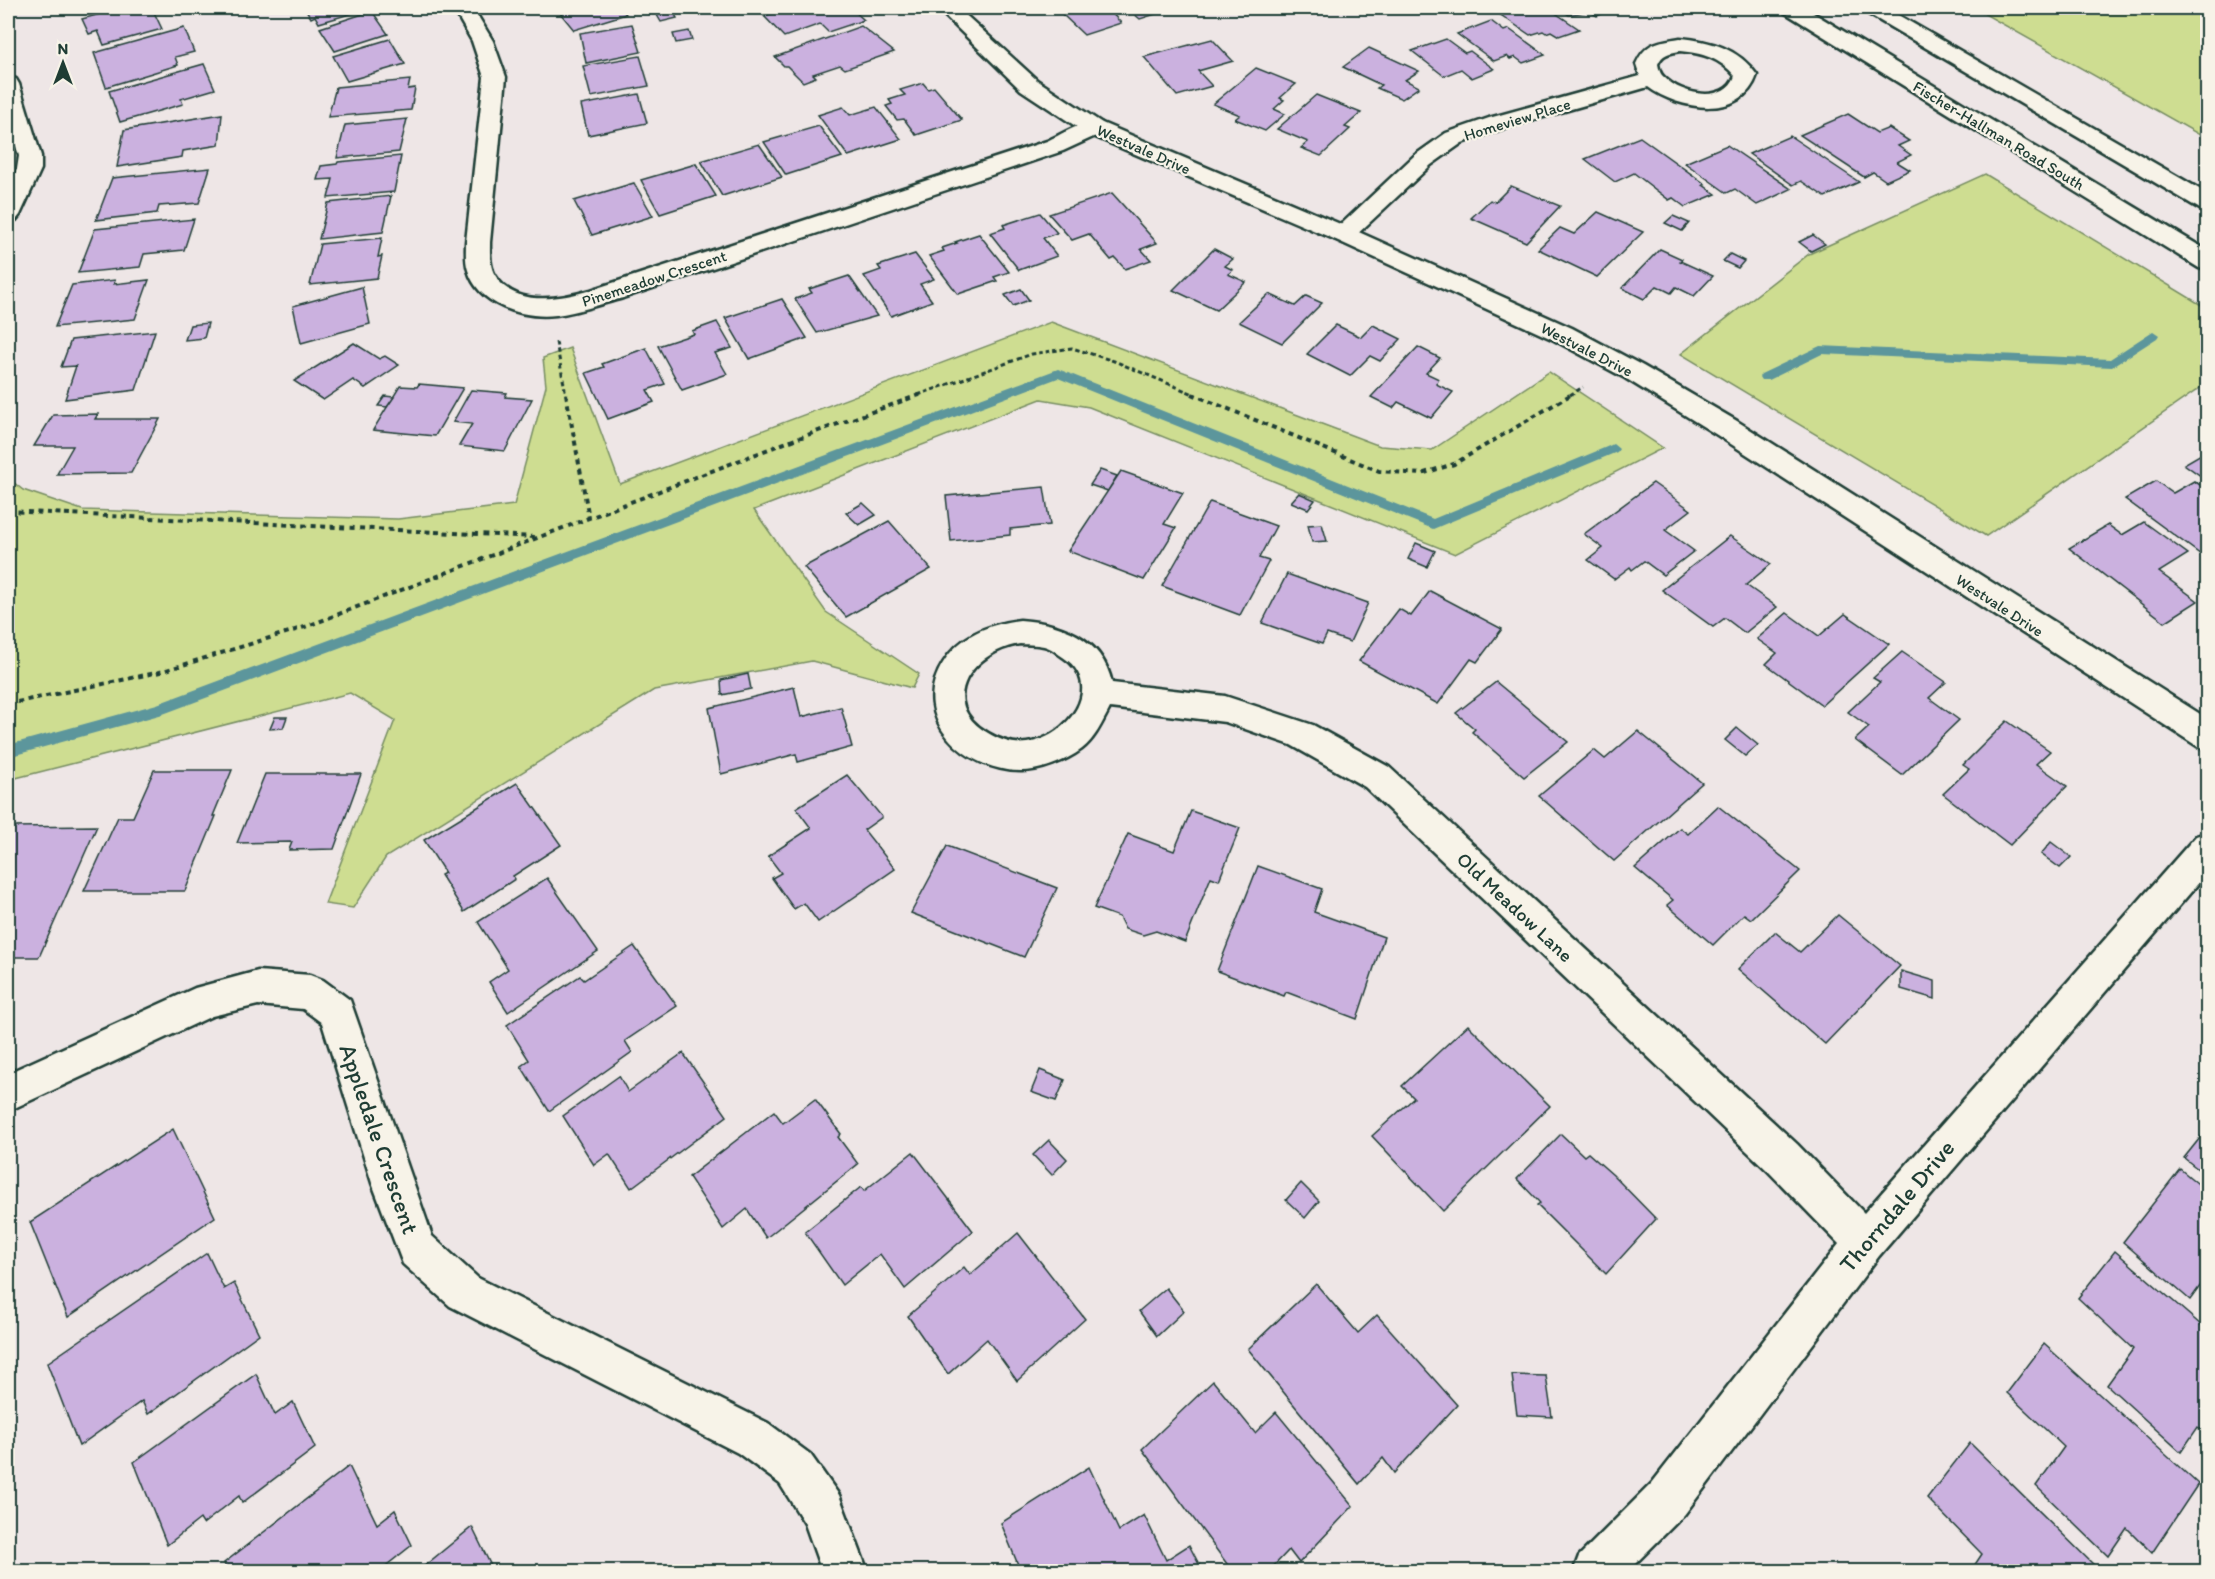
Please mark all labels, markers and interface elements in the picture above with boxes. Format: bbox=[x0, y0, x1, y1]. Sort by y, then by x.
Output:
north arrow bbox=[33, 33, 93, 93]
text: N bbox=[58, 39, 68, 58]
street label: Fischer-Hallman Road South bbox=[1910, 77, 2088, 194]
street label: Homeview Place bbox=[1462, 94, 1573, 145]
street label: Westvale Drive bbox=[1094, 120, 1194, 179]
street label: Pinemeadow Crescent bbox=[579, 246, 729, 311]
street label: Westvale Drive bbox=[1538, 318, 1636, 381]
street label: Westvale Drive bbox=[1952, 570, 2047, 641]
street label: Old Meadow Lane bbox=[1452, 847, 1578, 967]
street label: Appledale Crescent bbox=[333, 1040, 426, 1238]
street label: Thorndale Drive bbox=[1833, 1133, 1961, 1278]

